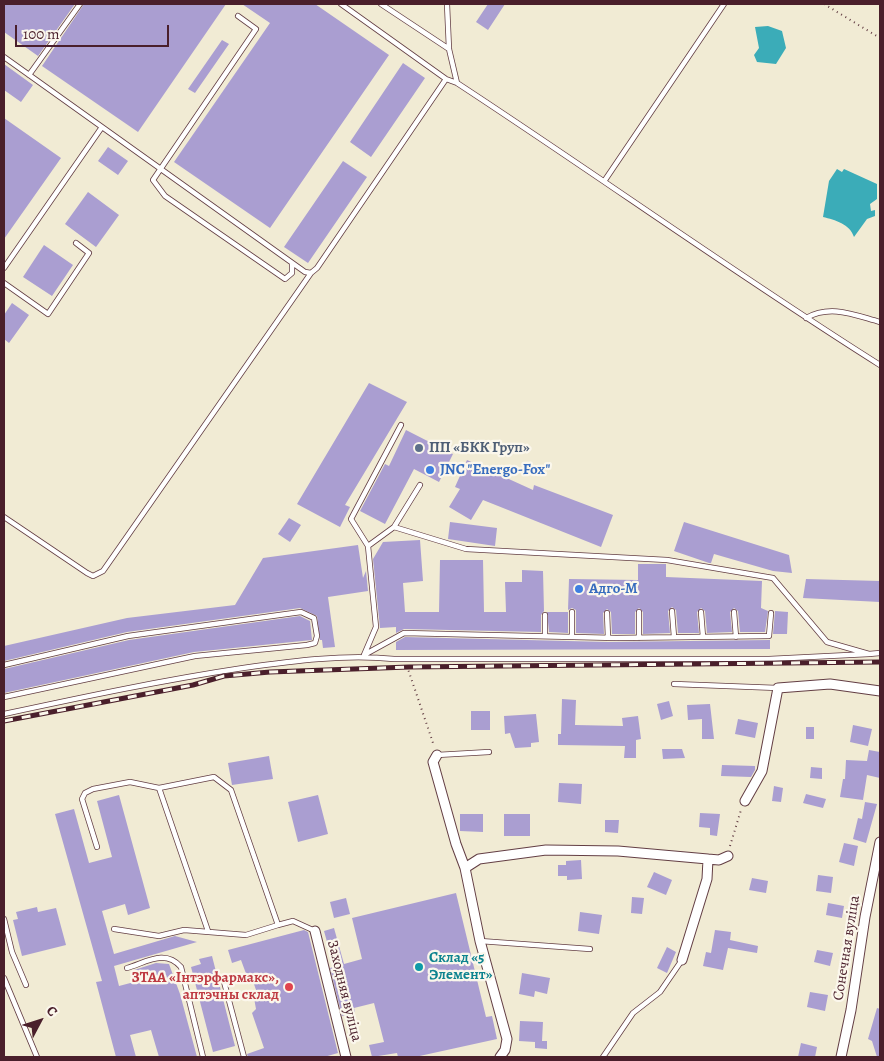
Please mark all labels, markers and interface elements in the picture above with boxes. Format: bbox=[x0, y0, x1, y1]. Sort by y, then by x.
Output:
scale bar bbox=[18, 15, 171, 47]
text: 100 m bbox=[23, 24, 60, 44]
place label: ПП «БКК Груп» bbox=[429, 439, 530, 457]
marker: ПП «БКК Груп» bbox=[413, 442, 425, 454]
place label: JNC "Energo-Fox" bbox=[440, 461, 550, 479]
marker: JNC "Energo-Fox" bbox=[424, 464, 436, 476]
place label: Адго-М bbox=[589, 580, 638, 598]
marker: Адго-М bbox=[573, 583, 585, 595]
street label: Сонечная вуліца bbox=[830, 894, 864, 1002]
street label: Заходняя вуліца bbox=[323, 938, 365, 1044]
place label: Склад «5 Элемент» bbox=[429, 949, 492, 984]
marker: Склад «5 Элемент» bbox=[413, 961, 425, 973]
place label: ЗТАА «Інтэрфармакс», аптэчны склад bbox=[132, 969, 279, 1004]
marker: ЗТАА «Інтэрфармакс», аптэчны склад bbox=[283, 981, 295, 993]
north arrow bbox=[15, 996, 65, 1046]
text: С bbox=[42, 1002, 62, 1020]

